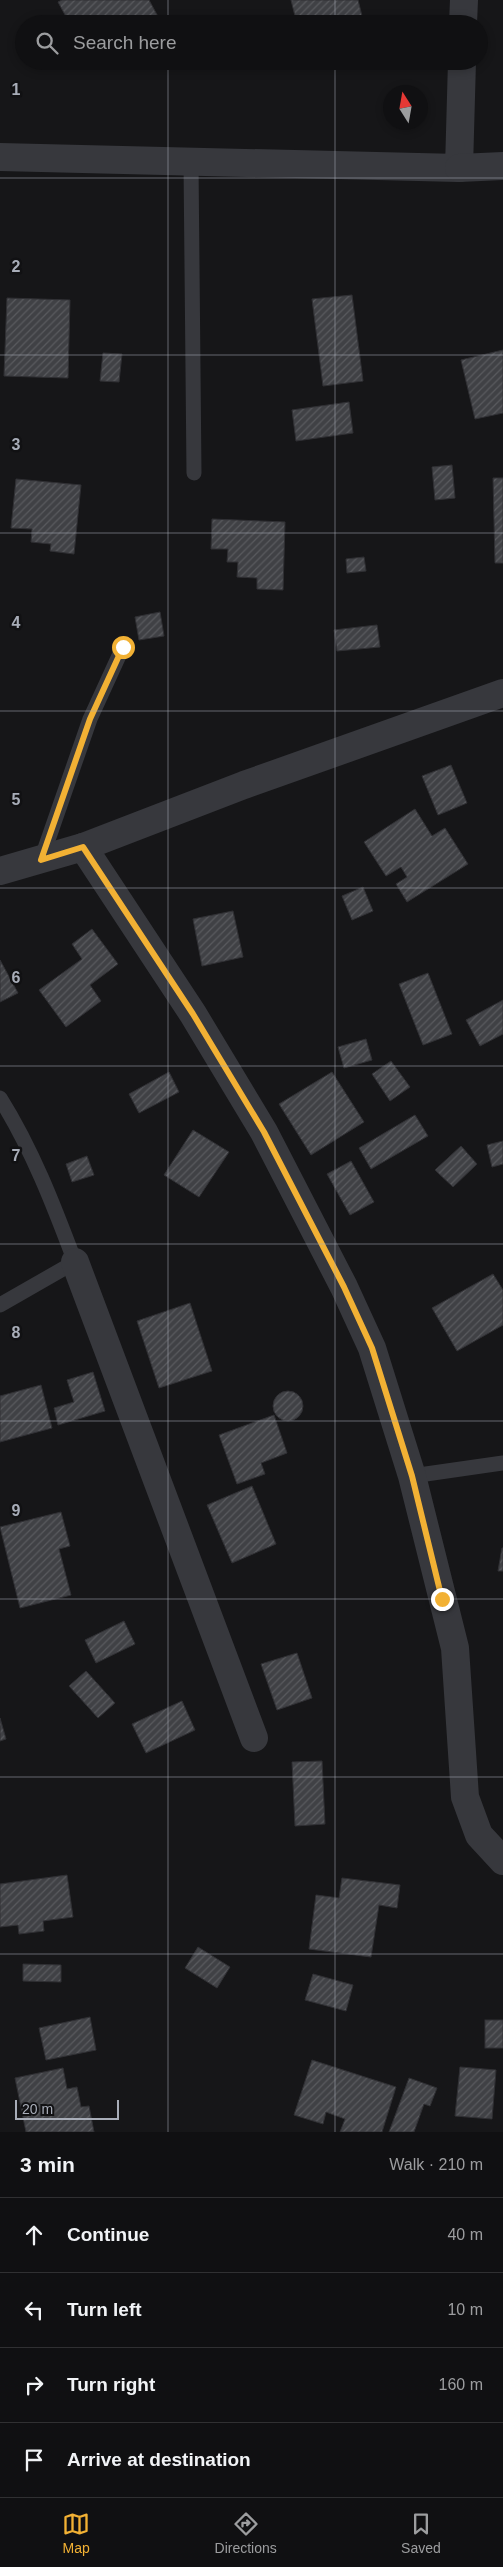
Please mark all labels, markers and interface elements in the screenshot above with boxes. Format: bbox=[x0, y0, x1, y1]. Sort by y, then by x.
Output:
search box bbox=[15, 15, 488, 70]
icon: search bbox=[33, 29, 61, 57]
text: Search here bbox=[73, 32, 177, 53]
text: 1 bbox=[12, 81, 21, 98]
north arrow bbox=[383, 85, 428, 130]
text: 2 bbox=[12, 258, 21, 275]
text: 3 bbox=[12, 436, 21, 453]
text: 4 bbox=[12, 614, 21, 631]
route start bbox=[112, 636, 135, 659]
text: 5 bbox=[12, 791, 21, 808]
text: 6 bbox=[12, 969, 21, 986]
text: 7 bbox=[12, 1147, 21, 1164]
text: 8 bbox=[12, 1324, 21, 1341]
text: 9 bbox=[12, 1502, 21, 1519]
route end bbox=[431, 1588, 454, 1611]
scale bar bbox=[15, 2097, 119, 2120]
text: 20 m bbox=[22, 2101, 53, 2117]
text: 3 min bbox=[20, 2153, 75, 2176]
text: Walk · 210 m bbox=[389, 2156, 483, 2173]
icon: ahead bbox=[20, 2221, 48, 2249]
text: Continue bbox=[67, 2224, 149, 2245]
text: 40 m bbox=[447, 2226, 483, 2243]
icon: left bbox=[20, 2296, 48, 2324]
text: Turn left bbox=[67, 2299, 142, 2320]
text: 10 m bbox=[447, 2301, 483, 2318]
icon: right bbox=[20, 2371, 48, 2399]
text: Turn right bbox=[67, 2374, 155, 2395]
text: 160 m bbox=[439, 2376, 483, 2393]
icon: arrive bbox=[20, 2446, 48, 2474]
text: Arrive at destination bbox=[67, 2449, 251, 2470]
tab: Map bbox=[62, 2510, 90, 2556]
tab: Directions bbox=[215, 2510, 277, 2556]
tab: Saved bbox=[401, 2510, 441, 2556]

